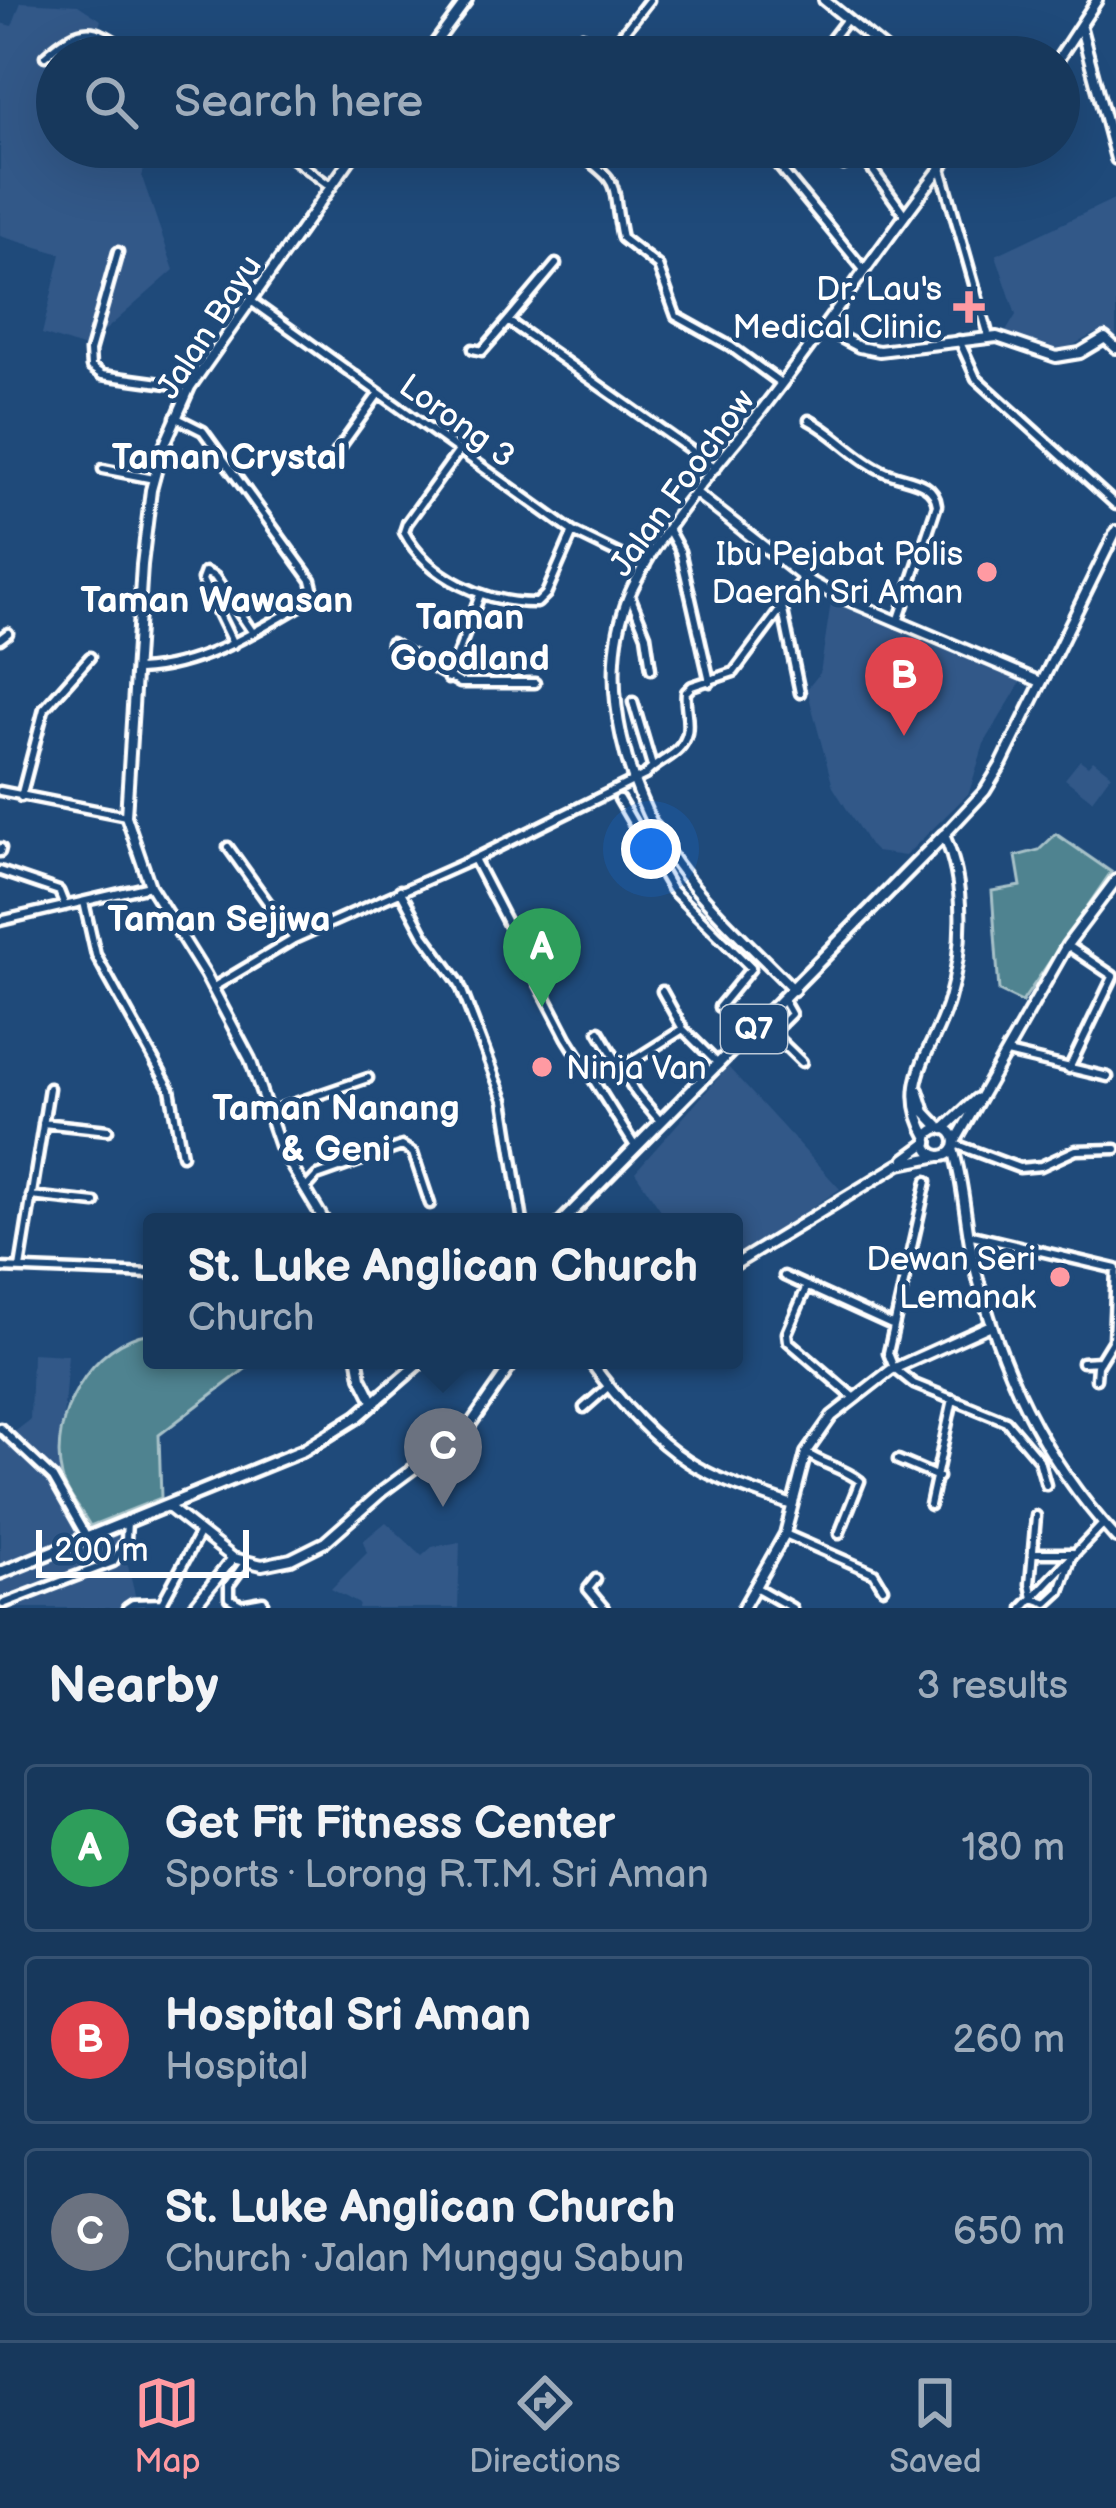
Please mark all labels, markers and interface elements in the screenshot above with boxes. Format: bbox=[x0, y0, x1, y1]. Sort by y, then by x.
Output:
search box bbox=[36, 36, 1080, 168]
icon: search bbox=[78, 69, 144, 135]
text: Search here bbox=[174, 75, 423, 130]
street label: Jalan Bayu bbox=[148, 248, 271, 406]
place label: Dr. Lau's Medical Clinic bbox=[732, 270, 942, 348]
marker: Dr. Lau's Medical Clinic bbox=[953, 291, 985, 323]
street label: Lorong 3 bbox=[391, 366, 523, 477]
street label: Jalan Foochow bbox=[601, 382, 764, 584]
district label: Taman Crystal bbox=[112, 437, 346, 480]
place label: Ibu Pejabat Polis Daerah Sri Aman bbox=[711, 535, 963, 613]
marker: Ibu Pejabat Polis Daerah Sri Aman bbox=[974, 559, 1000, 585]
district label: Taman Wawasan bbox=[81, 580, 353, 623]
district label: Taman Goodland bbox=[390, 597, 550, 681]
pin: B bbox=[865, 637, 943, 736]
your location bbox=[621, 819, 681, 879]
district label: Taman Sejiwa bbox=[107, 899, 331, 942]
pin: A bbox=[503, 908, 581, 1007]
road number: Q7 bbox=[721, 1005, 787, 1053]
place label: Ninja Van bbox=[566, 1049, 707, 1089]
marker: Ninja Van bbox=[529, 1054, 555, 1080]
district label: Taman Nanang & Geni bbox=[212, 1088, 460, 1172]
popup bbox=[143, 1213, 743, 1369]
text: St. Luke Anglican Church bbox=[188, 1240, 698, 1295]
place label: Dewan Seri Lemanak bbox=[866, 1240, 1037, 1318]
marker: Dewan Seri Lemanak bbox=[1047, 1264, 1073, 1290]
text: Church bbox=[188, 1295, 314, 1342]
pin: C bbox=[404, 1408, 482, 1507]
scale bar bbox=[36, 1524, 249, 1577]
text: 200 m bbox=[54, 1531, 148, 1571]
text: Nearby bbox=[48, 1656, 219, 1717]
text: 3 results bbox=[916, 1663, 1068, 1710]
text: Get Fit Fitness Center bbox=[165, 1797, 615, 1852]
text: A bbox=[78, 1825, 102, 1872]
text: 180 m bbox=[961, 1825, 1065, 1872]
text: Sports · Lorong R.T.M. Sri Aman bbox=[165, 1852, 709, 1899]
text: Hospital Sri Aman bbox=[165, 1989, 531, 2044]
text: B bbox=[76, 2017, 104, 2064]
text: 260 m bbox=[952, 2017, 1065, 2064]
text: Hospital bbox=[165, 2044, 308, 2091]
text: St. Luke Anglican Church bbox=[165, 2181, 675, 2236]
text: C bbox=[76, 2209, 104, 2256]
text: 650 m bbox=[953, 2209, 1065, 2256]
text: Church · Jalan Munggu Sabun bbox=[165, 2236, 684, 2283]
tab: Map bbox=[134, 2370, 201, 2482]
tab: Directions bbox=[469, 2370, 621, 2482]
tab: Saved bbox=[889, 2370, 982, 2482]

